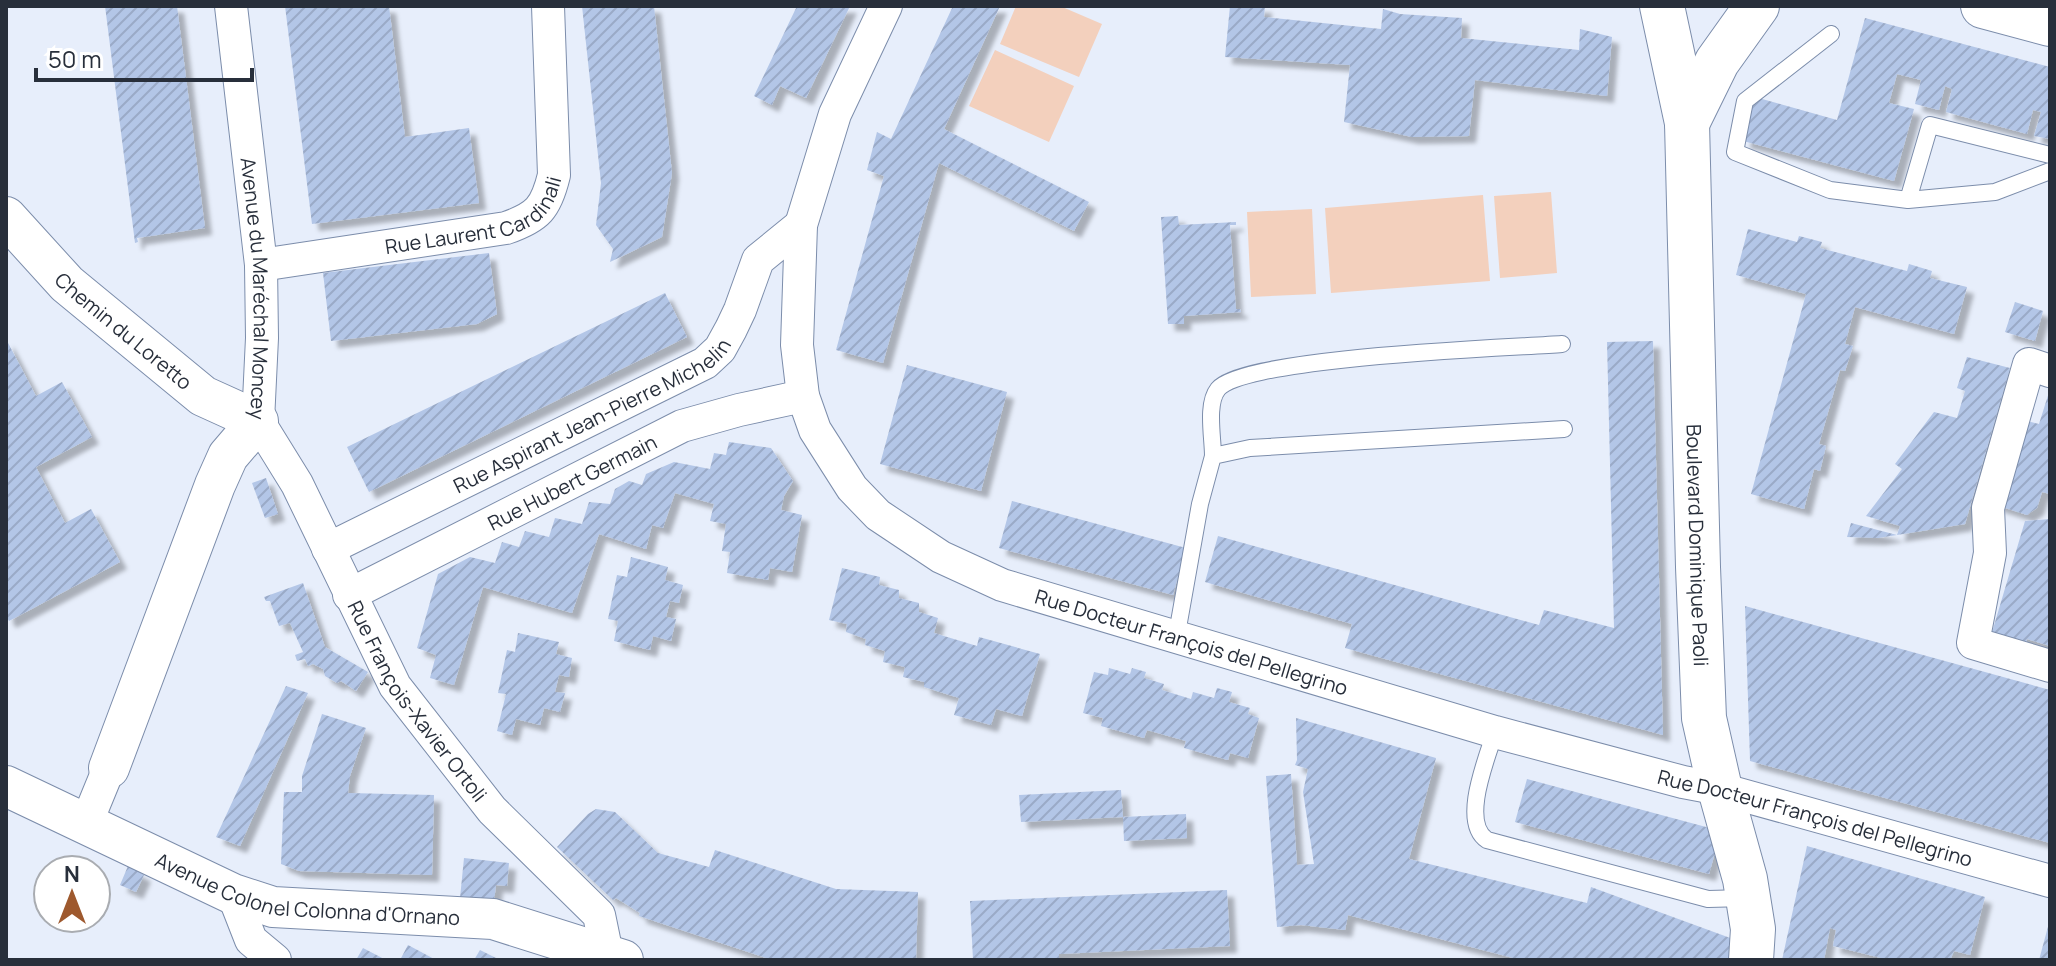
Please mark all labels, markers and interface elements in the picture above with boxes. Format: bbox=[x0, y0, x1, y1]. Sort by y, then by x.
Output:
scale bar bbox=[36, 32, 252, 82]
text: 50 m bbox=[48, 42, 102, 75]
street label: Avenue du Maréchal Moncey bbox=[235, 156, 275, 421]
street label: Rue Laurent Cardinali bbox=[383, 173, 567, 260]
street label: Chemin du Loretto bbox=[49, 266, 198, 395]
street label: Rue Aspirant Jean-Pierre Michelin bbox=[449, 334, 737, 499]
street label: Boulevard Dominique Paoli bbox=[1681, 424, 1715, 667]
street label: Rue Hubert Germain bbox=[483, 428, 661, 536]
street label: Rue Docteur François del Pellegrino bbox=[1032, 582, 1351, 701]
street label: Rue François-Xavier Ortoli bbox=[342, 596, 494, 807]
street label: Rue Docteur François del Pellegrino bbox=[1655, 762, 1976, 872]
street label: Avenue Colonel Colonna d'Ornano bbox=[151, 846, 461, 931]
north arrow bbox=[32, 854, 112, 934]
text: N bbox=[64, 859, 80, 889]

